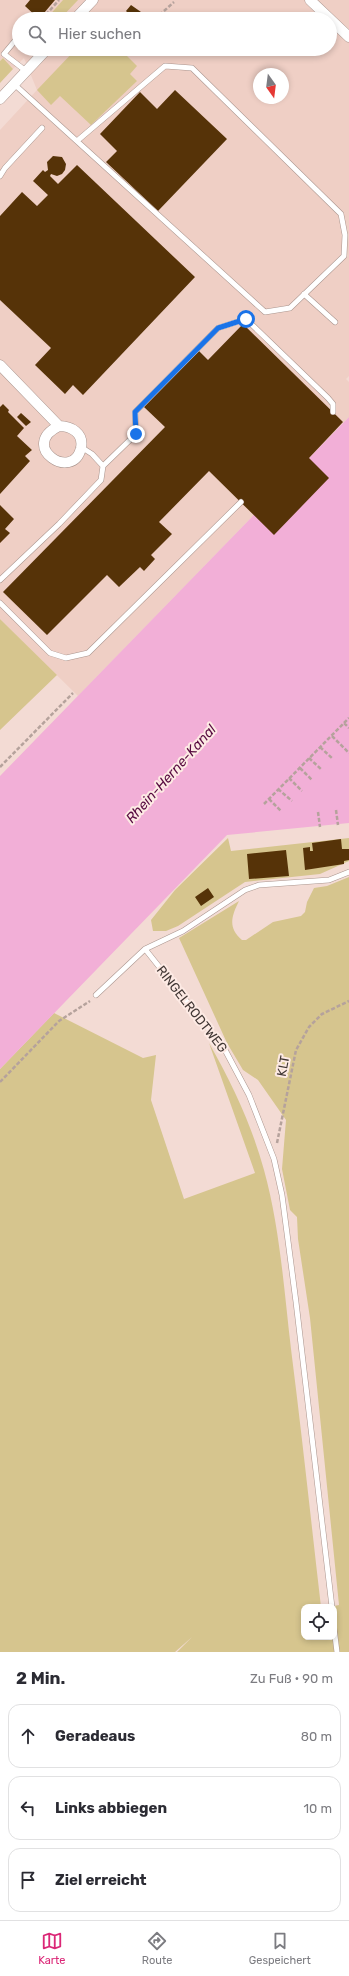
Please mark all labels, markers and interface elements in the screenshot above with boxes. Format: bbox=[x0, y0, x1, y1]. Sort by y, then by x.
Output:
search box bbox=[12, 12, 337, 56]
icon: search bbox=[26, 23, 48, 45]
text: Hier suchen bbox=[58, 25, 141, 43]
north arrow bbox=[253, 68, 289, 104]
route start bbox=[237, 310, 255, 328]
route end bbox=[127, 425, 145, 443]
water label: Rhein-Herne-Kanal bbox=[122, 721, 220, 827]
street label: RINGELRODTWEG bbox=[154, 963, 231, 1055]
street label: KLT bbox=[274, 1054, 292, 1078]
map controls bbox=[301, 1604, 337, 1640]
button: locate bbox=[301, 1604, 337, 1640]
text: 2 Min. bbox=[16, 1668, 65, 1688]
text: Zu Fuß · 90 m bbox=[250, 1671, 333, 1686]
icon: ahead bbox=[17, 1725, 39, 1747]
text: Geradeaus bbox=[55, 1727, 135, 1745]
text: 80 m bbox=[301, 1729, 332, 1744]
icon: left bbox=[17, 1797, 39, 1819]
text: Links abbiegen bbox=[55, 1799, 167, 1817]
text: 10 m bbox=[303, 1801, 332, 1816]
icon: arrive bbox=[17, 1869, 39, 1891]
text: Ziel erreicht bbox=[55, 1871, 147, 1889]
tab: Karte bbox=[38, 1930, 65, 1967]
tab: Route bbox=[142, 1930, 172, 1967]
tab: Gespeichert bbox=[249, 1930, 311, 1967]

